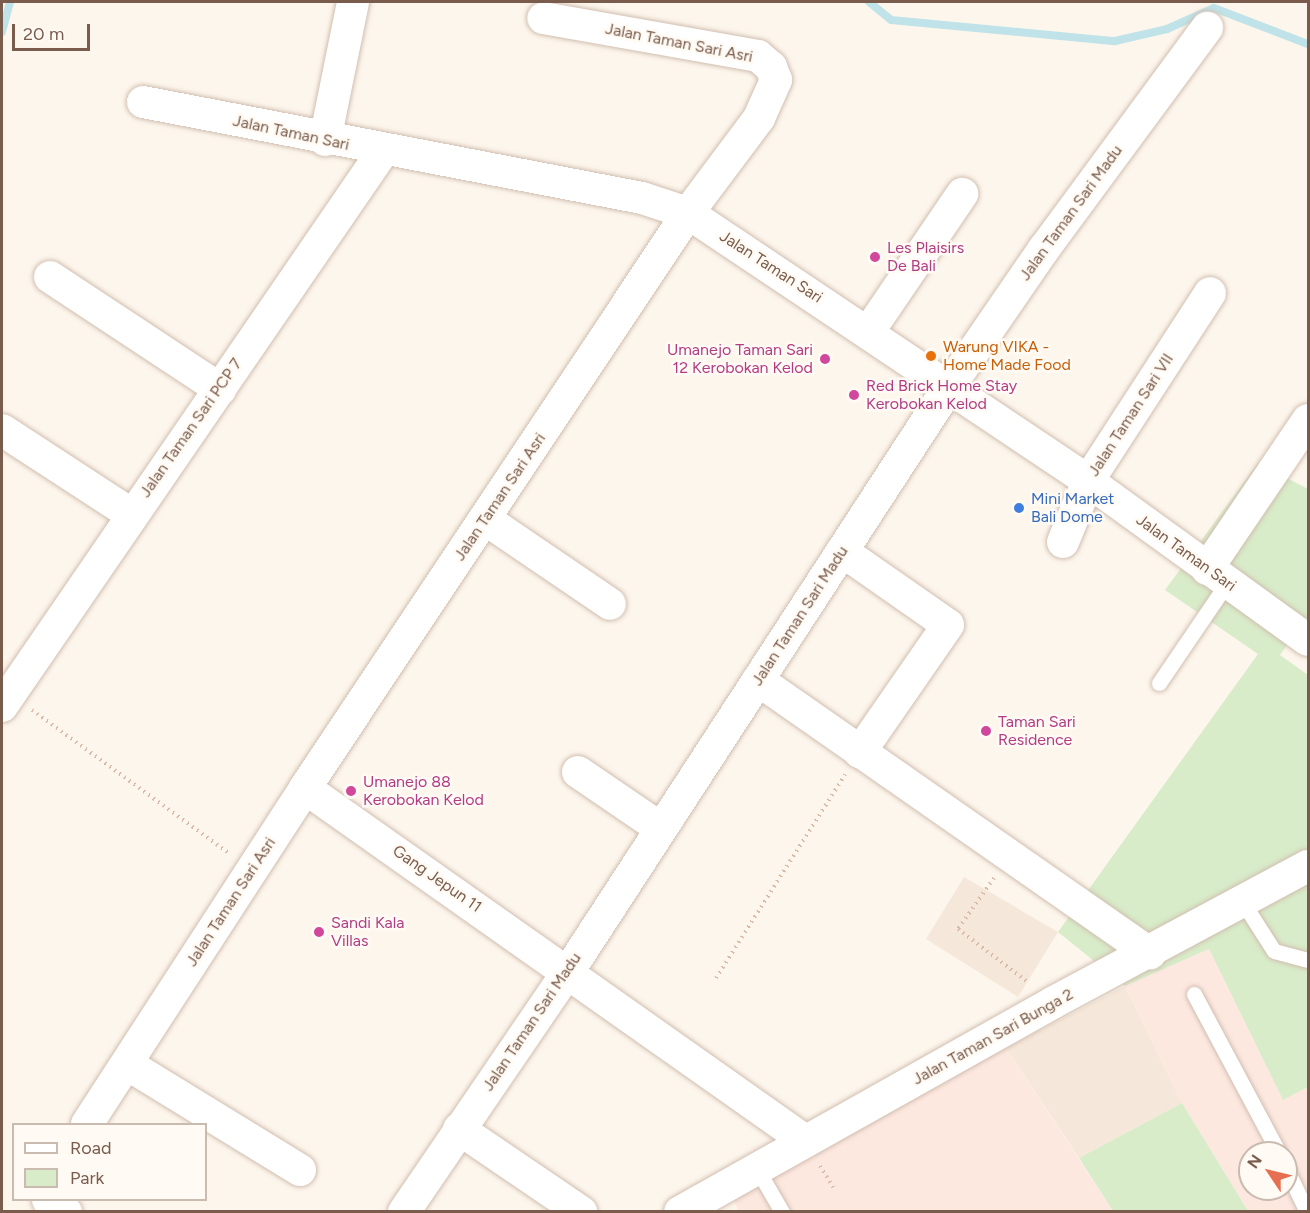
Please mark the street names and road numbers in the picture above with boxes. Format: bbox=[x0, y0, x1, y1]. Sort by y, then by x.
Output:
street label: Jalan Taman Sari Asri bbox=[604, 19, 754, 67]
street label: Jalan Taman Sari bbox=[231, 111, 351, 155]
street label: Jalan Taman Sari Madu bbox=[1015, 142, 1127, 284]
street label: Jalan Taman Sari bbox=[716, 227, 826, 307]
street label: Jalan Taman Sari VII bbox=[1084, 350, 1178, 480]
street label: Jalan Taman Sari PCP 7 bbox=[136, 355, 246, 501]
street label: Jalan Taman Sari Asri bbox=[450, 429, 550, 565]
street label: Jalan Taman Sari bbox=[1132, 510, 1240, 596]
street label: Jalan Taman Sari Madu bbox=[748, 543, 852, 689]
street label: Jalan Taman Sari Asri bbox=[182, 834, 280, 970]
street label: Gang Jepun 11 bbox=[389, 841, 485, 917]
street label: Jalan Taman Sari Madu bbox=[479, 949, 585, 1095]
street label: Jalan Taman Sari Bunga 2 bbox=[909, 985, 1077, 1089]

